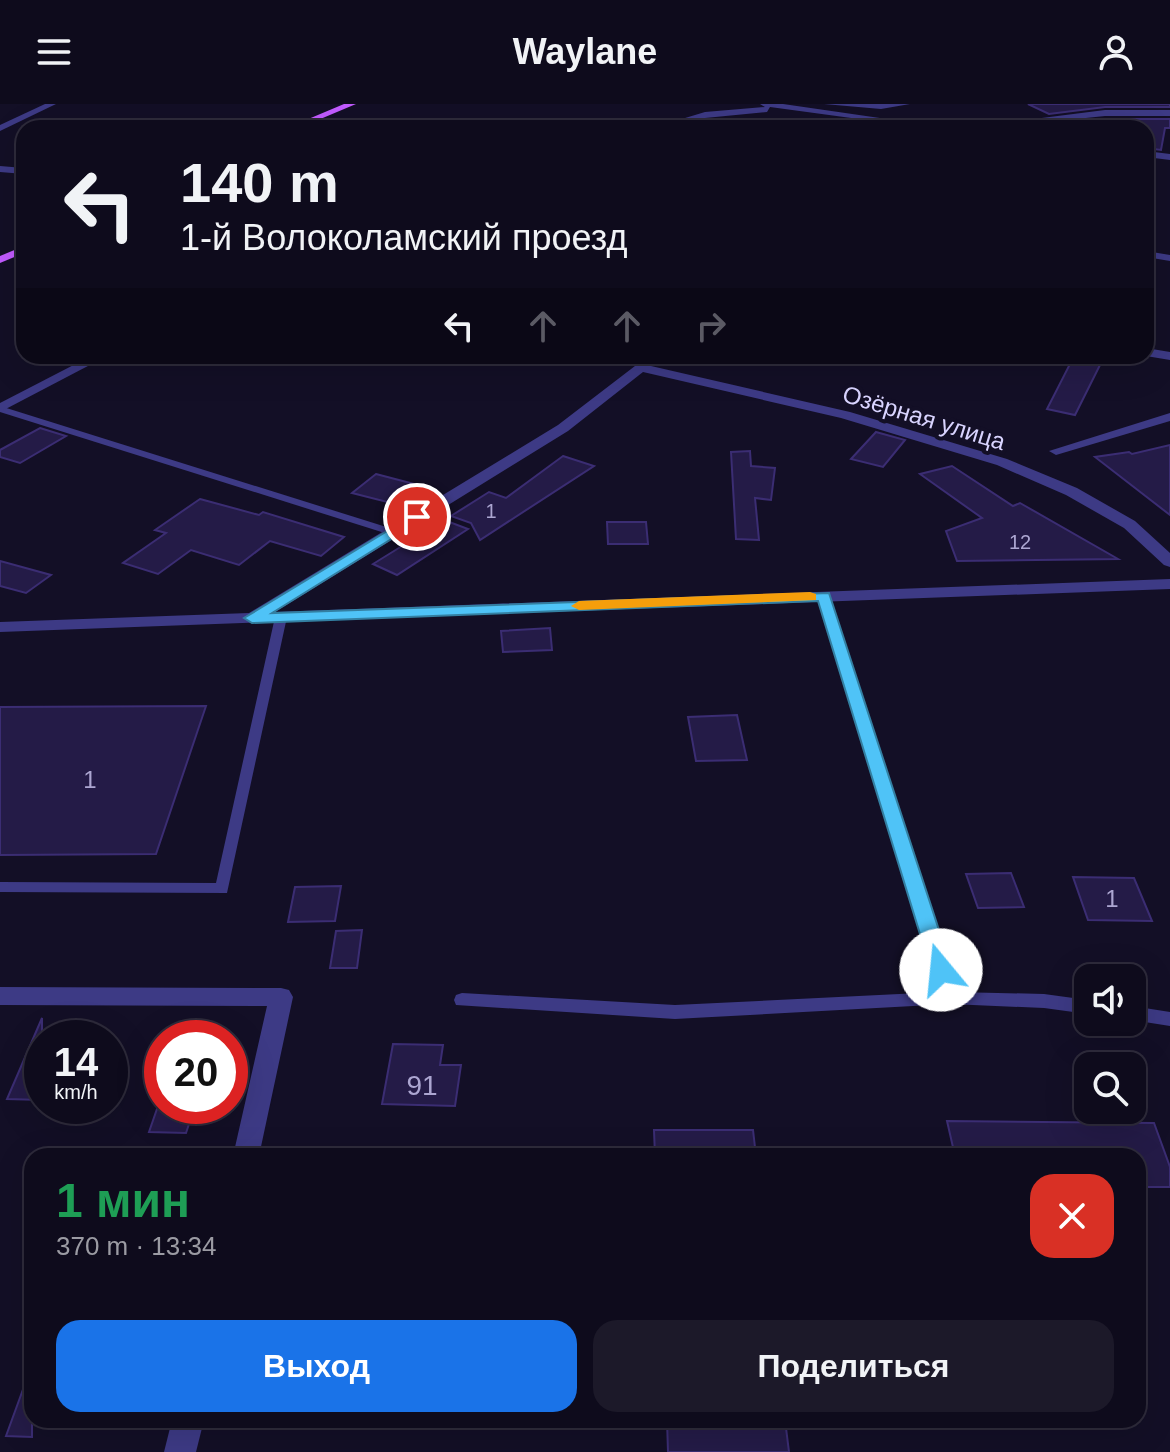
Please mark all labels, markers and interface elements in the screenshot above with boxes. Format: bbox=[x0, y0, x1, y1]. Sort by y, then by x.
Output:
icon: menu bbox=[32, 30, 76, 74]
icon: person bbox=[1094, 30, 1138, 74]
text: Waylane bbox=[513, 31, 657, 72]
text: 140 m bbox=[180, 151, 339, 214]
icon: left bbox=[48, 152, 152, 256]
text: 1-й Волоколамский проезд bbox=[180, 217, 627, 258]
icon: left bbox=[437, 304, 481, 348]
icon: ahead bbox=[521, 304, 565, 348]
icon: ahead bbox=[605, 304, 649, 348]
icon: right bbox=[689, 304, 733, 348]
street label: Озёрная улица bbox=[840, 380, 1009, 455]
pin bbox=[383, 483, 451, 551]
icon: arrive bbox=[395, 495, 439, 539]
house number: 1 bbox=[485, 500, 497, 522]
house number: 12 bbox=[1009, 531, 1031, 553]
house number: 1 bbox=[83, 766, 97, 793]
house number: 1 bbox=[1105, 885, 1119, 912]
position arrow bbox=[899, 928, 983, 1012]
map controls bbox=[1074, 964, 1146, 1124]
button: sound bbox=[1074, 964, 1146, 1036]
speed limit sign: 20 bbox=[144, 1020, 248, 1124]
text: 14 bbox=[54, 1040, 98, 1084]
button: search bbox=[1074, 1052, 1146, 1124]
house number: 91 bbox=[406, 1070, 438, 1101]
text: km/h bbox=[54, 1081, 98, 1103]
text: 1 мин bbox=[56, 1174, 190, 1227]
button: close bbox=[1030, 1174, 1114, 1258]
text: 370 m · 13:34 bbox=[56, 1231, 216, 1261]
button: Выход bbox=[56, 1320, 577, 1412]
button: Поделиться bbox=[593, 1320, 1114, 1412]

